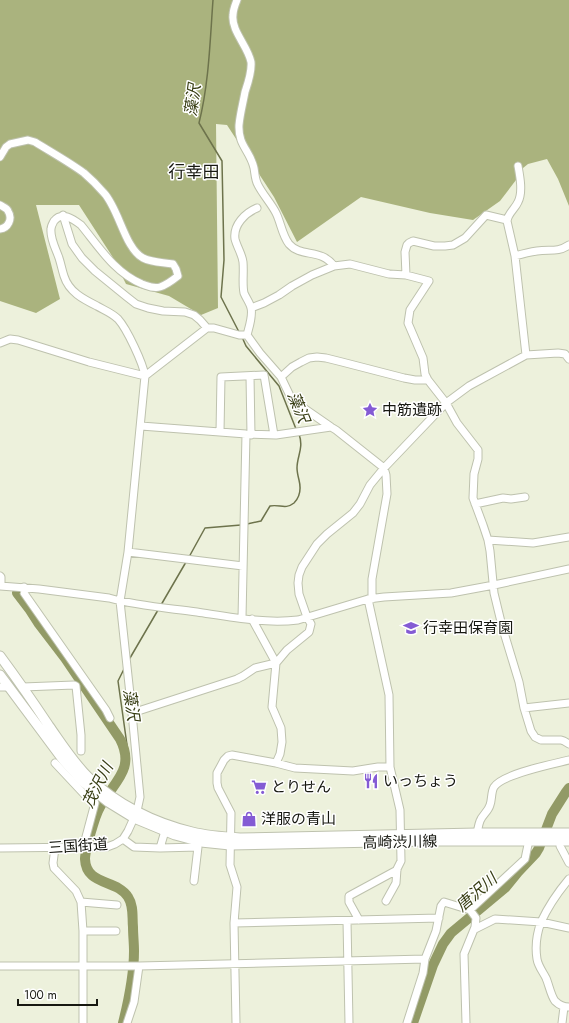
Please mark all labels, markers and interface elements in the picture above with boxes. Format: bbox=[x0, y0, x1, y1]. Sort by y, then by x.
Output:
water label: 藻沢 bbox=[179, 81, 206, 118]
district label: 行幸田 bbox=[169, 160, 220, 184]
water label: 藻沢 bbox=[282, 388, 316, 428]
place label: 中筋遺跡 bbox=[382, 399, 442, 421]
place icon: 中筋遺跡 bbox=[361, 401, 379, 419]
place label: 行幸田保育園 bbox=[423, 617, 513, 639]
school or university icon: 行幸田保育園 bbox=[402, 619, 420, 637]
water label: 藻沢 bbox=[118, 688, 145, 724]
water label: 茂沢川 bbox=[76, 757, 119, 812]
place label: いっちょう bbox=[383, 770, 458, 792]
restaurant icon: いっちょう bbox=[362, 772, 380, 790]
place label: とりせん bbox=[271, 776, 331, 798]
supermarket icon: とりせん bbox=[250, 778, 268, 796]
place label: 洋服の青山 bbox=[261, 808, 336, 830]
shop icon: 洋服の青山 bbox=[240, 810, 258, 828]
street label: 高崎渋川線 bbox=[362, 830, 438, 854]
street label: 三国街道 bbox=[47, 833, 109, 859]
water label: 唐沢川 bbox=[451, 867, 503, 917]
scale bar bbox=[18, 981, 97, 1007]
text: 100 m bbox=[24, 986, 57, 1004]

